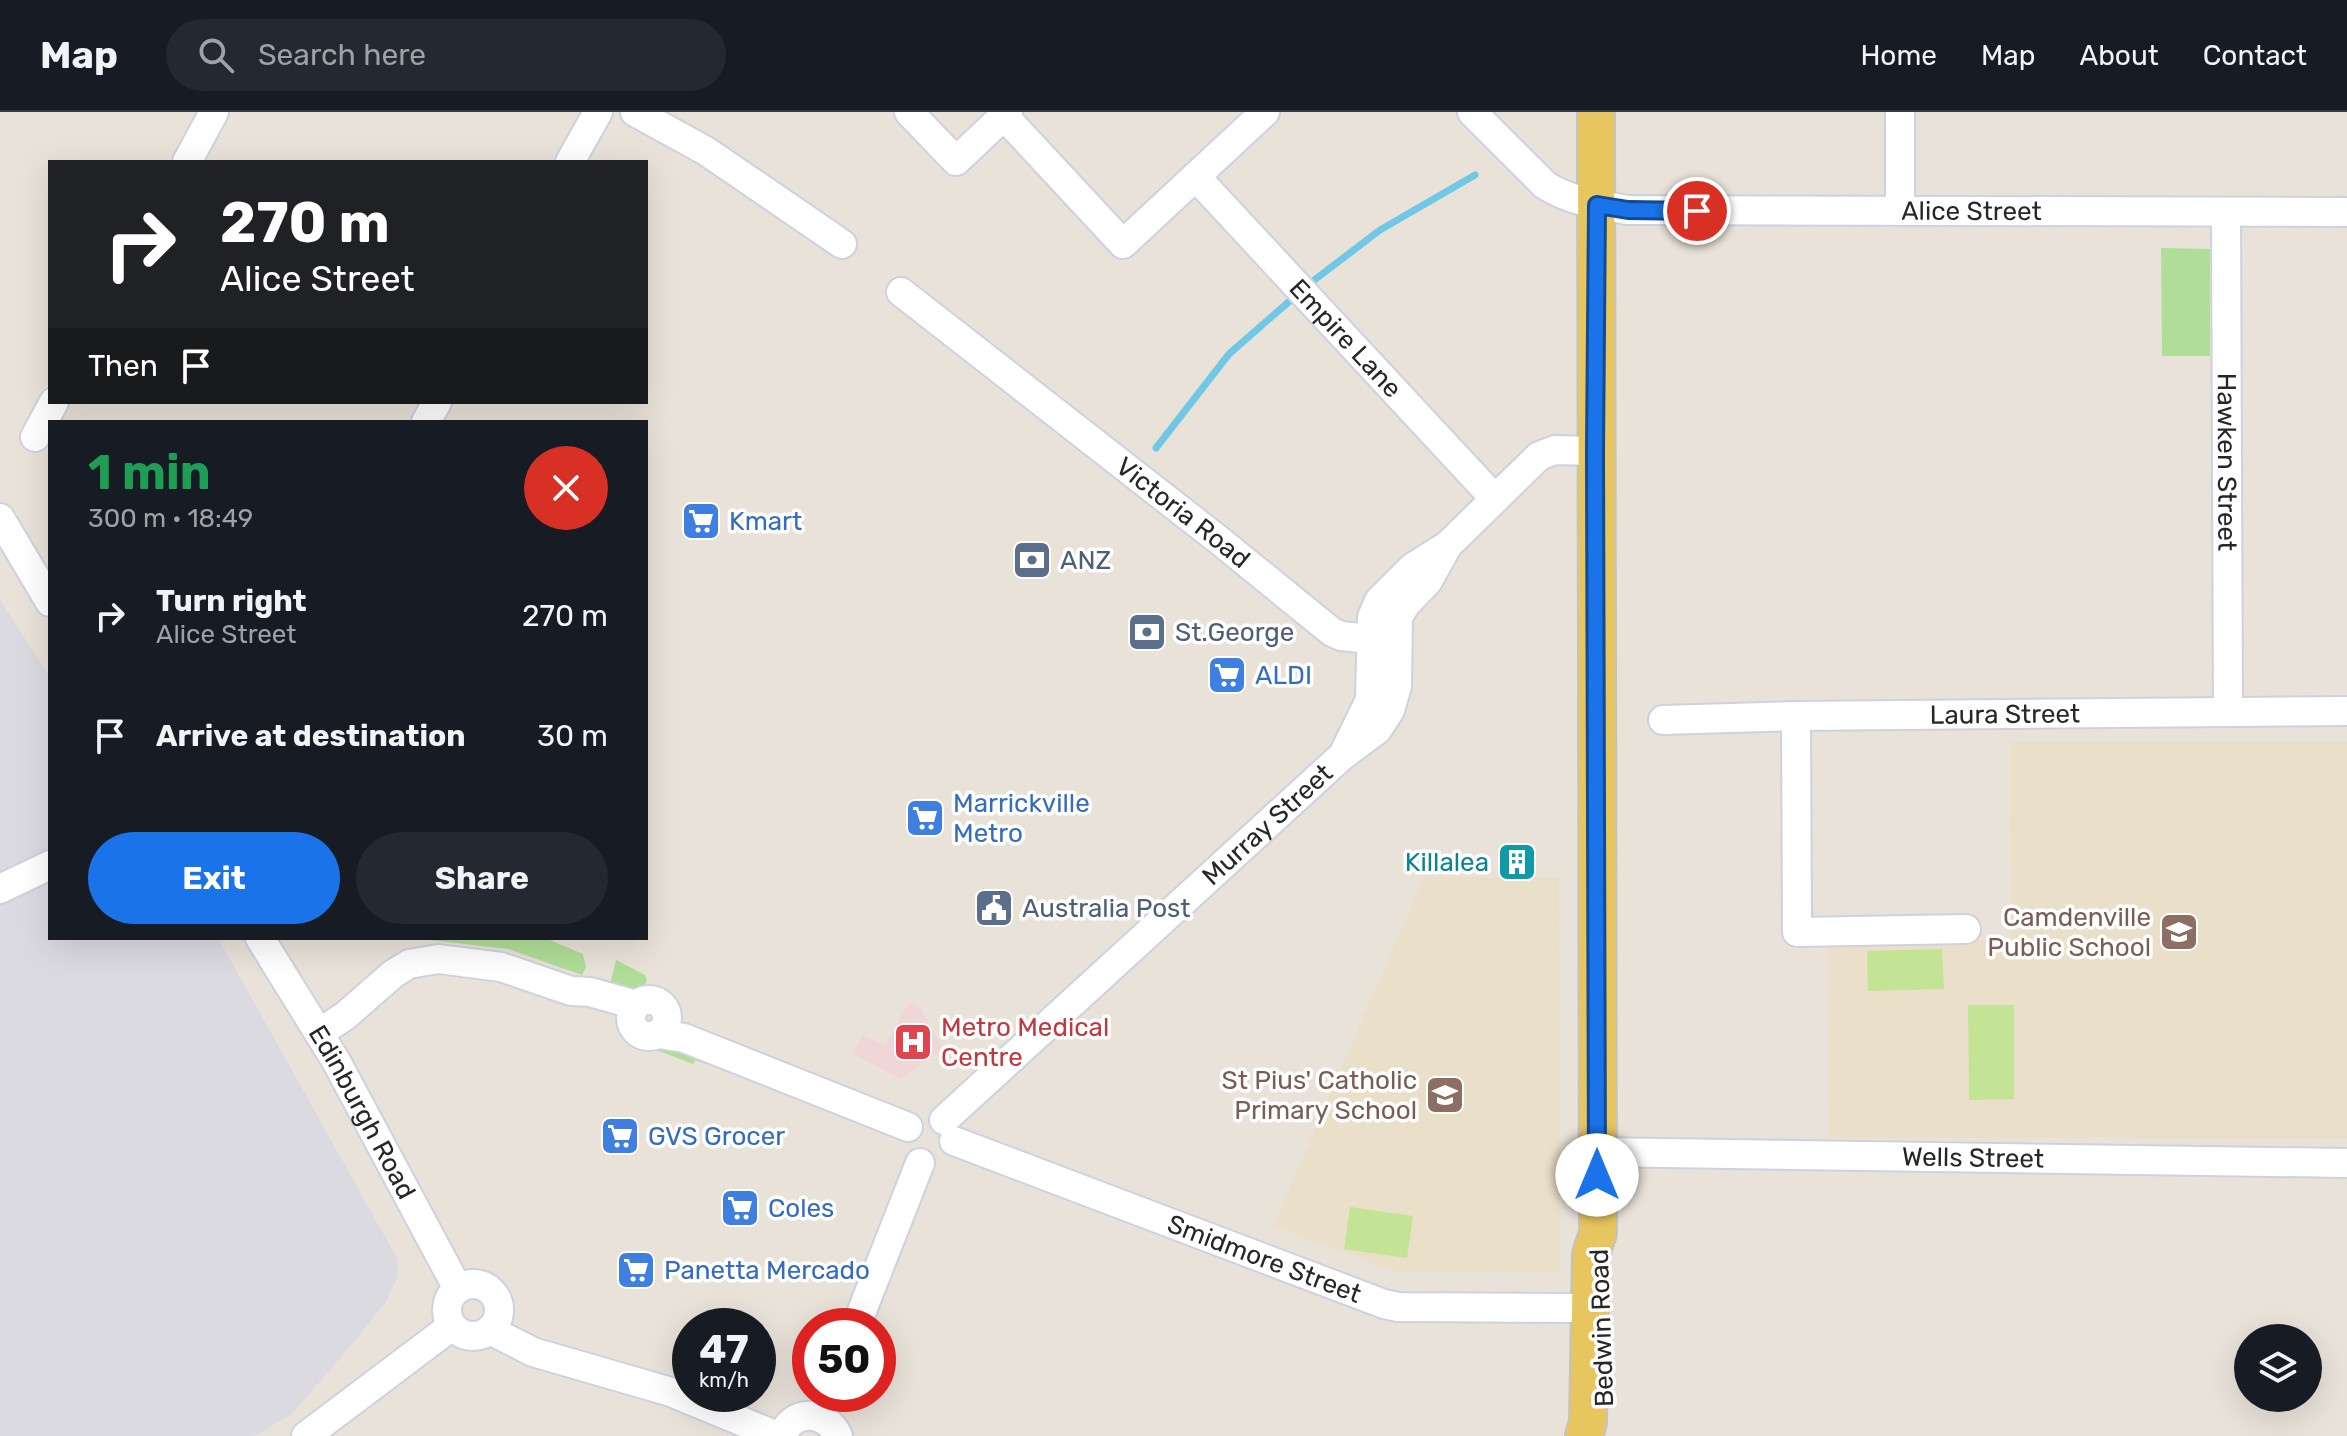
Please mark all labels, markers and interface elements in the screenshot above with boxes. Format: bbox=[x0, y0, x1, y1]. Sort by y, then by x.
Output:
search box bbox=[166, 19, 726, 91]
text: Map bbox=[40, 32, 118, 78]
icon: search bbox=[194, 33, 238, 77]
text: Search here bbox=[258, 37, 426, 73]
text: Home bbox=[1860, 39, 1937, 72]
text: Map bbox=[1981, 39, 2035, 72]
text: About bbox=[2079, 39, 2159, 72]
text: Contact bbox=[2203, 39, 2307, 72]
pin bbox=[1663, 177, 1731, 245]
icon: arrive bbox=[1675, 189, 1719, 233]
text: 270 m bbox=[220, 190, 390, 256]
icon: right bbox=[88, 192, 192, 296]
street label: Alice Street bbox=[1901, 195, 2042, 227]
text: Alice Street bbox=[220, 257, 415, 300]
street label: Empire Lane bbox=[1283, 272, 1408, 404]
icon: arrive bbox=[174, 344, 218, 388]
text: Then bbox=[88, 348, 158, 384]
street label: Hawken Street bbox=[2211, 373, 2243, 551]
text: 1 min bbox=[88, 444, 211, 501]
button: close bbox=[524, 446, 608, 530]
street label: Victoria Road bbox=[1110, 450, 1256, 574]
supermarket icon: Kmart bbox=[680, 500, 722, 542]
text: 300 m · 18:49 bbox=[88, 503, 253, 534]
place label: Kmart bbox=[729, 506, 802, 537]
bank icon: ANZ bbox=[1011, 539, 1053, 581]
place label: ANZ bbox=[1060, 545, 1111, 576]
text: Turn right bbox=[156, 583, 307, 619]
icon: right bbox=[88, 594, 132, 638]
text: 270 m bbox=[522, 598, 608, 634]
bank icon: St.George bbox=[1126, 611, 1168, 653]
place label: St.George bbox=[1175, 617, 1294, 648]
text: Alice Street bbox=[156, 619, 296, 650]
supermarket icon: ALDI bbox=[1206, 654, 1248, 696]
place label: ALDI bbox=[1255, 660, 1312, 691]
street label: Laura Street bbox=[1930, 698, 2080, 730]
icon: arrive bbox=[88, 714, 132, 758]
text: Arrive at destination bbox=[156, 718, 466, 754]
text: 30 m bbox=[537, 718, 608, 754]
street label: Murray Street bbox=[1196, 757, 1339, 892]
place label: Marrickville Metro bbox=[953, 788, 1090, 849]
supermarket icon: Marrickville Metro bbox=[904, 797, 946, 839]
button: Exit bbox=[88, 832, 340, 924]
button: Share bbox=[356, 832, 608, 924]
building icon: Killalea bbox=[1496, 841, 1538, 883]
place label: Killalea bbox=[1405, 847, 1489, 878]
public building icon: Australia Post bbox=[973, 887, 1015, 929]
place label: Australia Post bbox=[1022, 893, 1191, 924]
place label: Camdenville Public School bbox=[1987, 902, 2151, 963]
school or university icon: Camdenville Public School bbox=[2158, 911, 2200, 953]
place label: Metro Medical Centre bbox=[941, 1012, 1109, 1073]
street label: Edinburgh Road bbox=[302, 1019, 422, 1204]
hospital icon: Metro Medical Centre bbox=[892, 1021, 934, 1063]
place label: St Pius' Catholic Primary School bbox=[1222, 1065, 1417, 1126]
school or university icon: St Pius' Catholic Primary School bbox=[1424, 1074, 1466, 1116]
supermarket icon: GVS Grocer bbox=[599, 1115, 641, 1157]
place label: GVS Grocer bbox=[648, 1121, 785, 1152]
position arrow bbox=[1555, 1133, 1639, 1217]
street label: Wells Street bbox=[1902, 1141, 2044, 1174]
supermarket icon: Coles bbox=[719, 1187, 761, 1229]
place label: Coles bbox=[768, 1193, 834, 1224]
street label: Smidmore Street bbox=[1163, 1208, 1366, 1309]
street label: Bedwin Road bbox=[1584, 1248, 1620, 1408]
supermarket icon: Panetta Mercado bbox=[615, 1249, 657, 1291]
place label: Panetta Mercado bbox=[664, 1255, 870, 1286]
speed limit sign: 50 bbox=[792, 1308, 896, 1412]
map controls bbox=[2234, 1324, 2322, 1412]
button: layers bbox=[2234, 1324, 2322, 1412]
text: 47 bbox=[699, 1326, 749, 1373]
text: km/h bbox=[699, 1368, 749, 1392]

